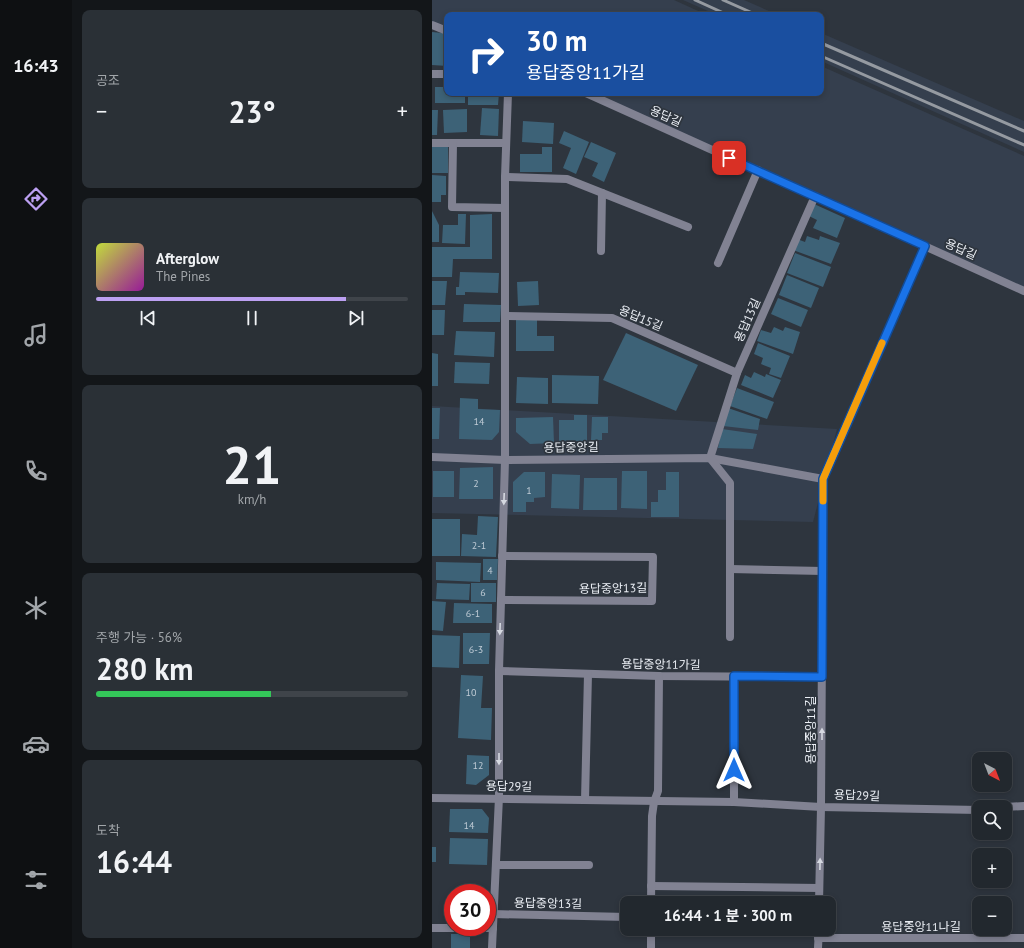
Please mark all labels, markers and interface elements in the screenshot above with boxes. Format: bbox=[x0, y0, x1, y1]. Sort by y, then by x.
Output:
text: 30 m bbox=[526, 22, 587, 59]
icon: right bbox=[460, 28, 512, 80]
text: 16:43 bbox=[13, 54, 59, 77]
text: 용답중앙11가길 bbox=[526, 61, 645, 84]
text: 공조 bbox=[96, 72, 120, 89]
text: 23° bbox=[228, 92, 276, 131]
text: − bbox=[96, 97, 107, 125]
text: + bbox=[397, 97, 408, 125]
street label: 용답길 bbox=[648, 102, 684, 130]
pin bbox=[712, 141, 746, 175]
icon: arrive bbox=[718, 147, 740, 169]
icon: directions bbox=[22, 185, 50, 213]
street label: 용답길 bbox=[943, 235, 979, 263]
text: Afterglow bbox=[156, 249, 219, 268]
text: The Pines bbox=[156, 268, 210, 285]
street label: 용답13길 bbox=[731, 296, 763, 344]
street label: 용답15길 bbox=[617, 302, 665, 334]
icon: previous bbox=[137, 307, 159, 329]
icon: pause bbox=[241, 307, 263, 329]
icon: next bbox=[345, 307, 367, 329]
icon: music bbox=[22, 321, 50, 349]
house number: 14 bbox=[474, 415, 485, 428]
text: 21 bbox=[223, 431, 281, 498]
street label: 용답중앙길 bbox=[543, 439, 599, 455]
icon: phone bbox=[22, 457, 50, 485]
house number: 2 bbox=[473, 477, 479, 490]
house number: 1 bbox=[526, 484, 532, 497]
text: km/h bbox=[238, 491, 266, 508]
one-way arrow bbox=[501, 493, 507, 506]
house number: 2-1 bbox=[472, 539, 486, 552]
house number: 4 bbox=[487, 564, 493, 577]
street label: 용답중앙13길 bbox=[579, 580, 647, 596]
house number: 6 bbox=[480, 586, 486, 599]
icon: climate bbox=[22, 594, 50, 622]
house number: 6-1 bbox=[466, 607, 480, 620]
one-way arrow bbox=[497, 623, 504, 635]
text: 주행 가능 · 56% bbox=[96, 629, 182, 646]
house number: 6-3 bbox=[469, 643, 483, 656]
text: 280 km bbox=[96, 649, 194, 688]
street label: 용답중앙11가길 bbox=[621, 656, 701, 672]
house number: 10 bbox=[466, 686, 477, 699]
street label: 용답중앙11길 bbox=[803, 696, 818, 764]
one-way arrow bbox=[819, 727, 825, 740]
icon: car bbox=[22, 730, 50, 758]
position arrow bbox=[713, 749, 755, 791]
north arrow bbox=[972, 752, 1012, 792]
map controls bbox=[972, 752, 1012, 936]
one-way arrow bbox=[496, 753, 502, 766]
house number: 12 bbox=[473, 759, 483, 772]
street label: 용답29길 bbox=[486, 778, 532, 794]
street label: 용답29길 bbox=[834, 787, 880, 803]
button: search bbox=[972, 800, 1012, 840]
house number: 14 bbox=[464, 819, 475, 832]
text: 도착 bbox=[96, 822, 120, 839]
text: 16:44 bbox=[96, 842, 172, 881]
button: + bbox=[972, 848, 1012, 888]
one-way arrow bbox=[817, 857, 823, 870]
icon: filters bbox=[22, 866, 50, 894]
speed limit sign: 30 bbox=[444, 884, 496, 936]
street label: 용답중앙13길 bbox=[514, 895, 582, 911]
button: − bbox=[972, 896, 1012, 936]
text: 16:44 · 1 분 · 300 m bbox=[664, 906, 792, 925]
street label: 용답중앙11나길 bbox=[881, 919, 961, 934]

